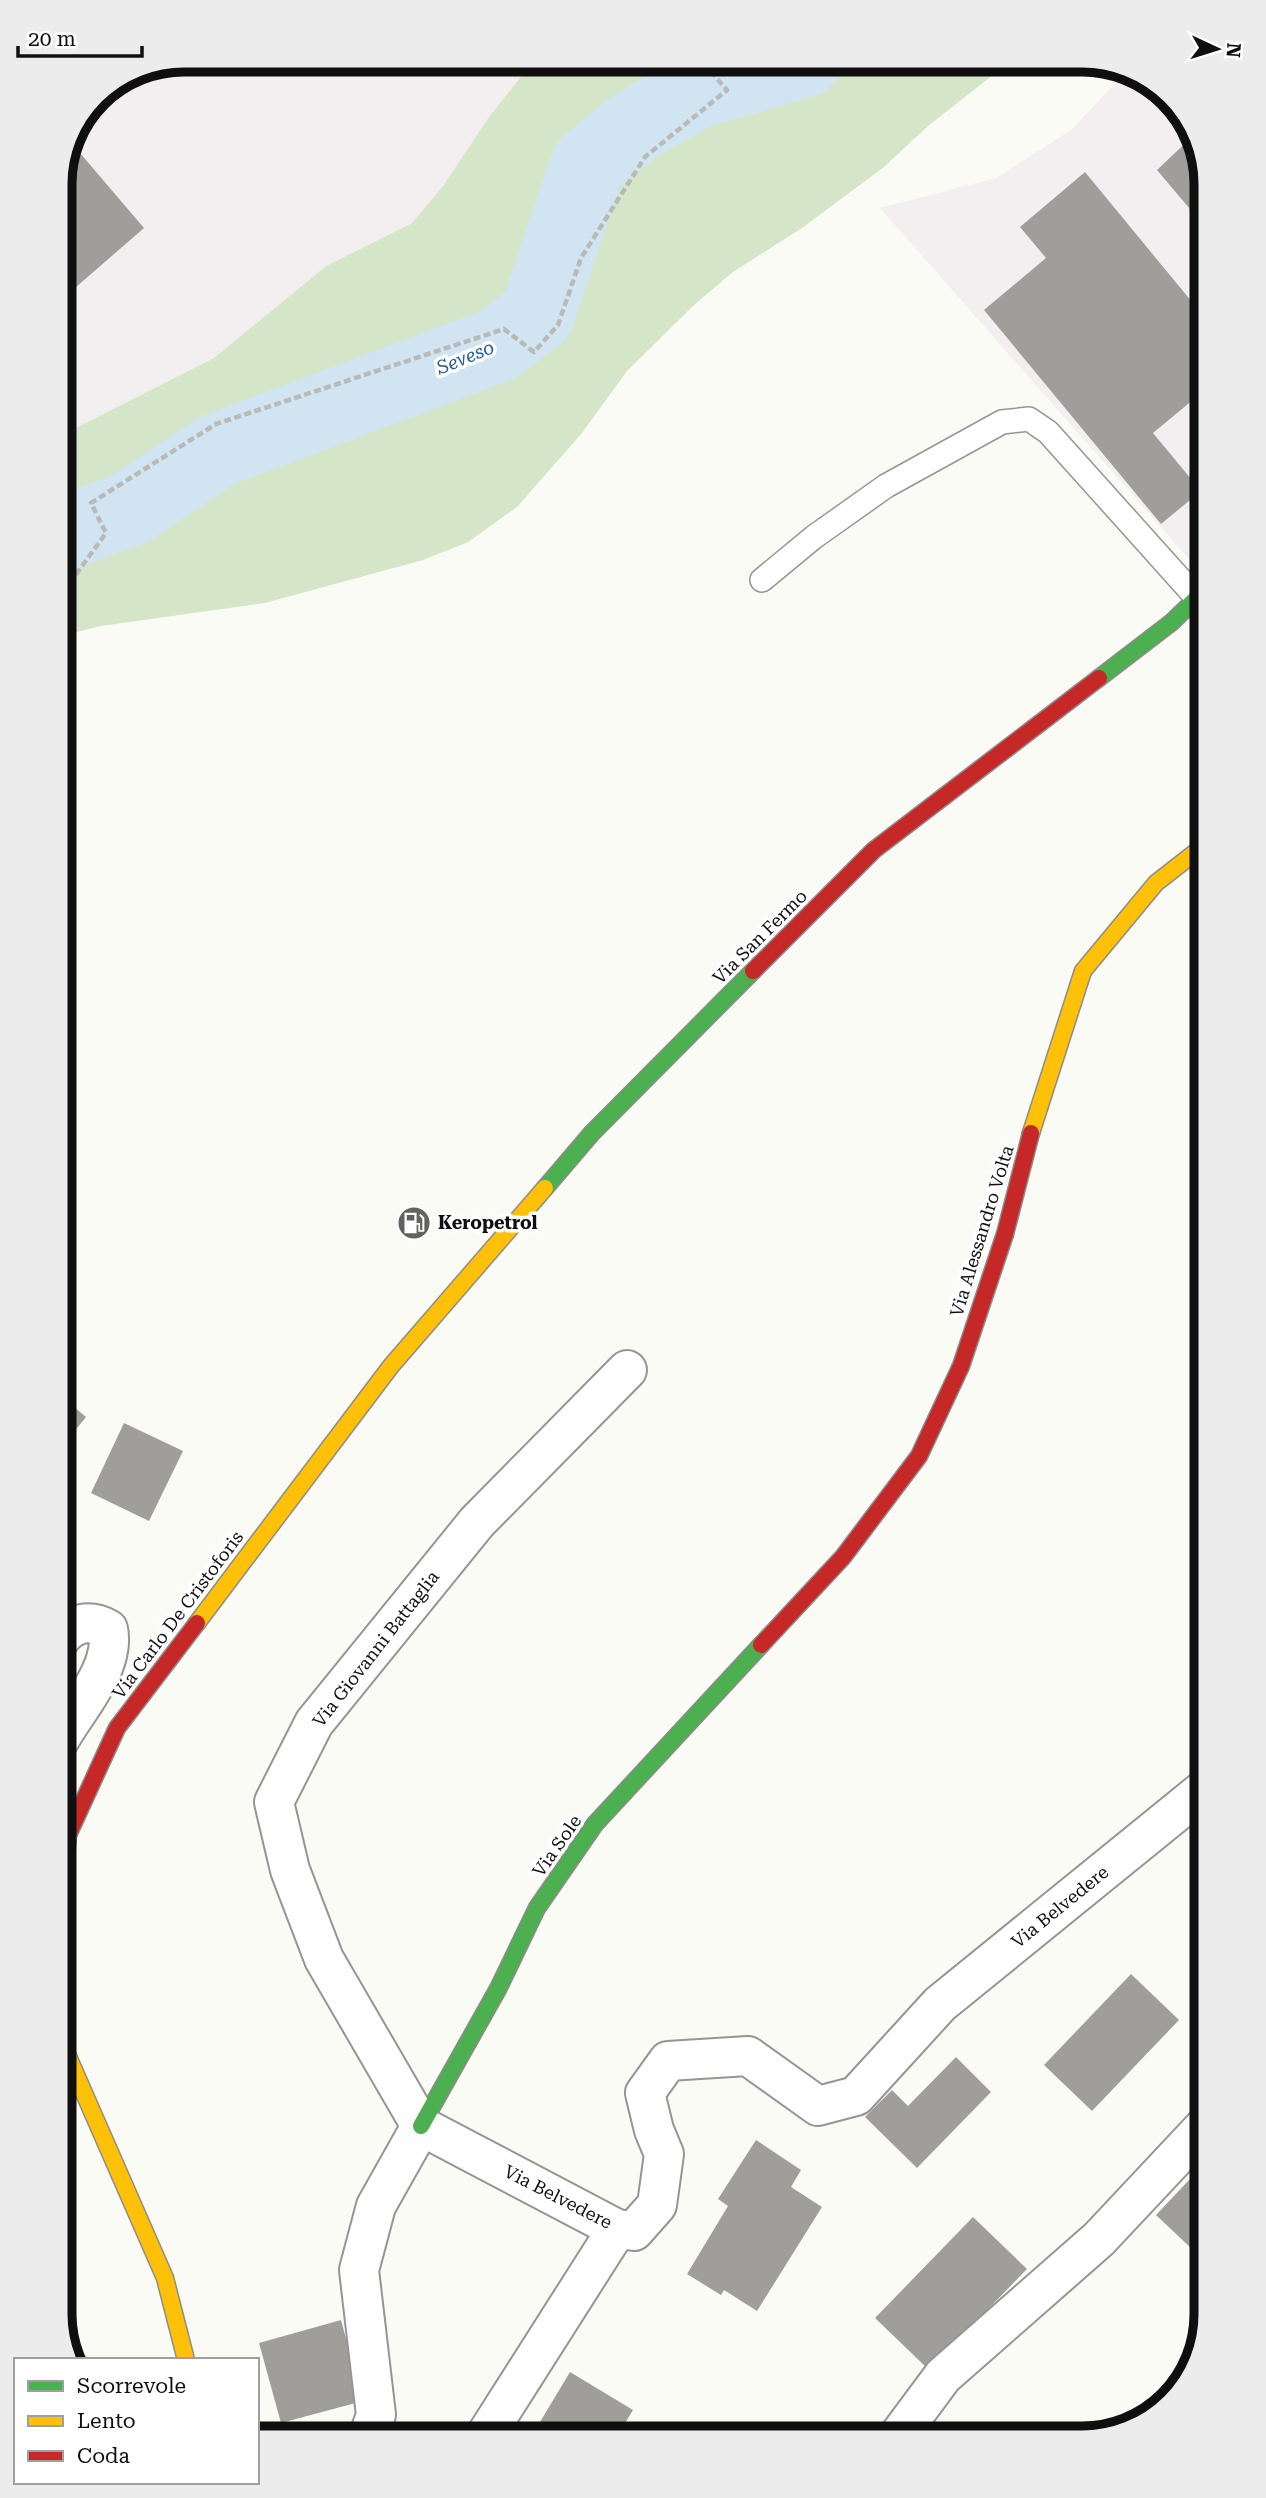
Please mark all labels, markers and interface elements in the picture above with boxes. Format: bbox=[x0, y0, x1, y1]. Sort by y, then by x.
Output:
scale bar bbox=[18, 14, 142, 58]
north arrow bbox=[1182, 14, 1252, 84]
text: 20 m bbox=[28, 27, 76, 51]
text: N bbox=[1221, 42, 1245, 59]
water label: Seveso bbox=[432, 336, 497, 380]
street label: Via San Fermo bbox=[708, 885, 811, 988]
street label: Via Alessandro Volta bbox=[945, 1142, 1018, 1319]
fuel station icon: Keropetrol bbox=[395, 1204, 433, 1242]
place label: Keropetrol bbox=[438, 1212, 538, 1233]
street label: Via Carlo De Cristoforis bbox=[108, 1527, 247, 1703]
street label: Via Giovanni Battaglia bbox=[308, 1566, 443, 1731]
street label: Via Sole bbox=[528, 1811, 586, 1881]
street label: Via Belvedere bbox=[1007, 1861, 1112, 1952]
street label: Via Belvedere bbox=[501, 2160, 616, 2233]
legend bbox=[14, 2358, 259, 2484]
text: Scorrevole bbox=[77, 2374, 186, 2398]
text: Lento bbox=[77, 2409, 136, 2433]
text: Coda bbox=[77, 2444, 131, 2468]

